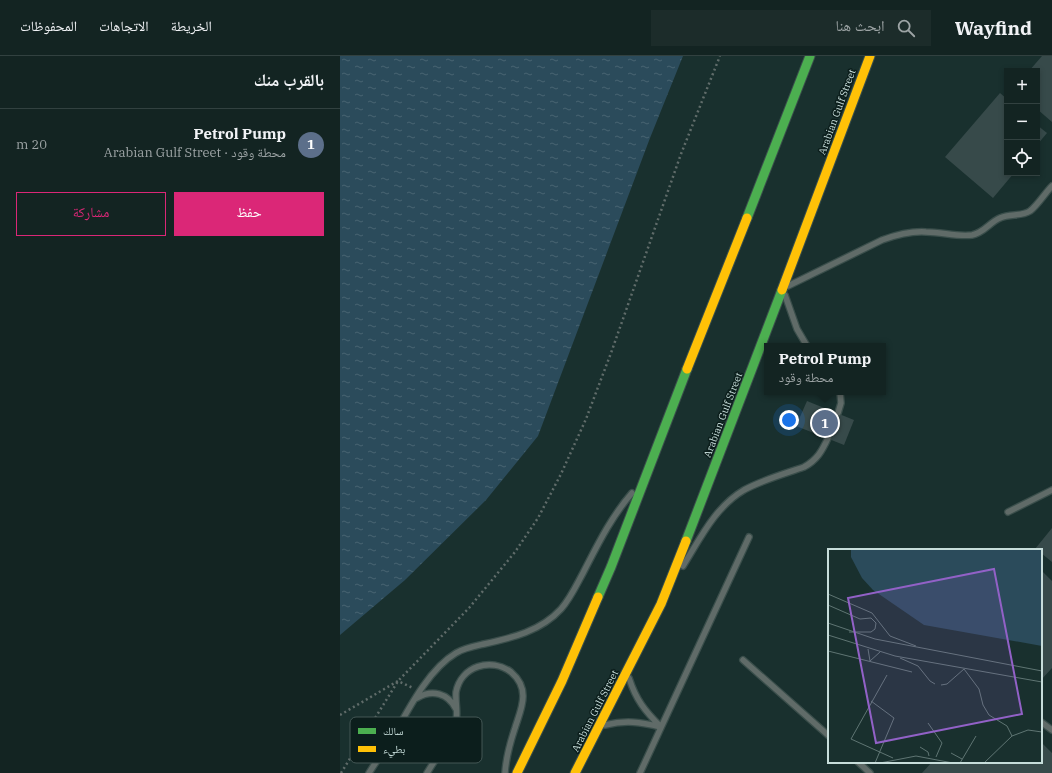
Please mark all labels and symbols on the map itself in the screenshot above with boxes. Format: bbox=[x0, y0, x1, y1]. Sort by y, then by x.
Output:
street label: Arabian Gulf Street bbox=[815, 67, 859, 157]
street label: Arabian Gulf Street bbox=[701, 370, 745, 459]
pin: 1 bbox=[812, 408, 838, 438]
your location bbox=[779, 410, 799, 430]
inset map bbox=[828, 549, 1042, 763]
street label: Arabian Gulf Street bbox=[569, 667, 621, 754]
legend bbox=[350, 717, 482, 763]
text: سالك bbox=[383, 724, 403, 738]
text: بطيء bbox=[383, 742, 405, 758]

